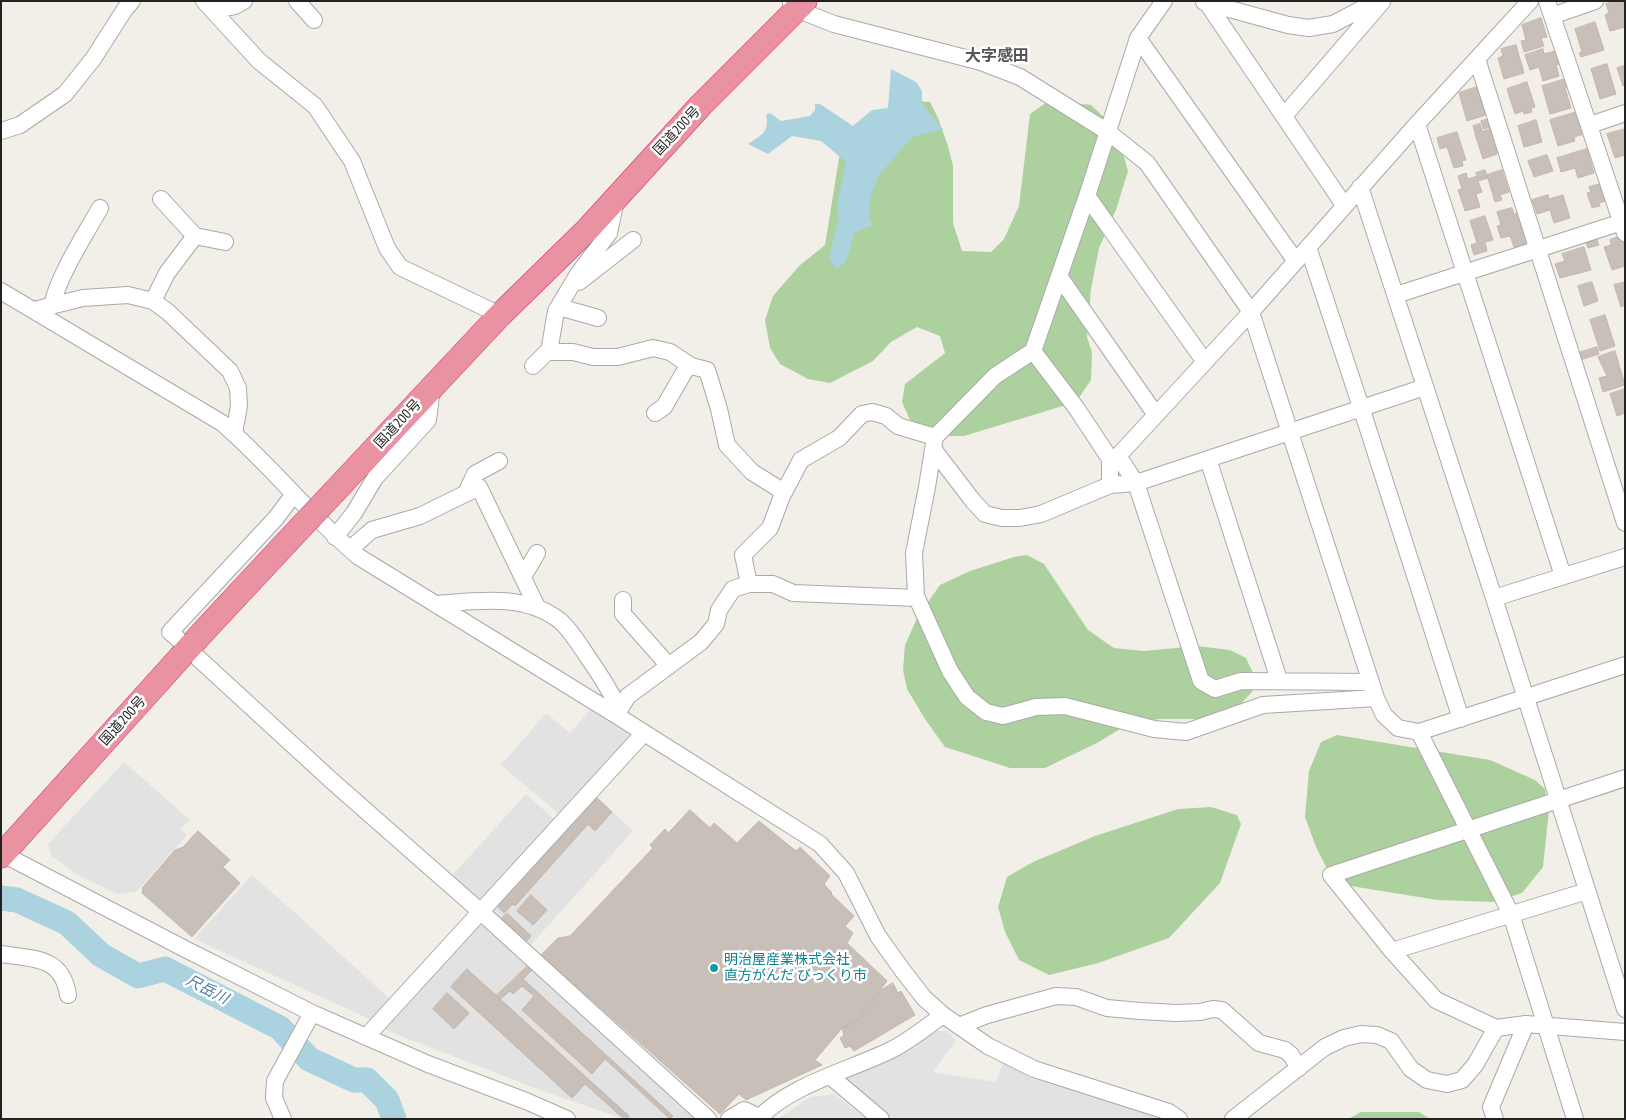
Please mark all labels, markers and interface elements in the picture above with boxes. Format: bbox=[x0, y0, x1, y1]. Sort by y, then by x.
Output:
district label: 大字感田 bbox=[965, 46, 1029, 66]
street label: 国道200号 bbox=[650, 103, 704, 159]
street label: 国道200号 bbox=[371, 396, 425, 452]
street label: 国道200号 bbox=[96, 693, 150, 749]
place label: 明治屋産業株式会社 直方がんだ びっくり市 bbox=[724, 952, 867, 984]
marker: 明治屋産業株式会社 直方がんだ びっくり市 bbox=[708, 962, 720, 974]
water label: 尺岳川 bbox=[183, 972, 231, 1008]

